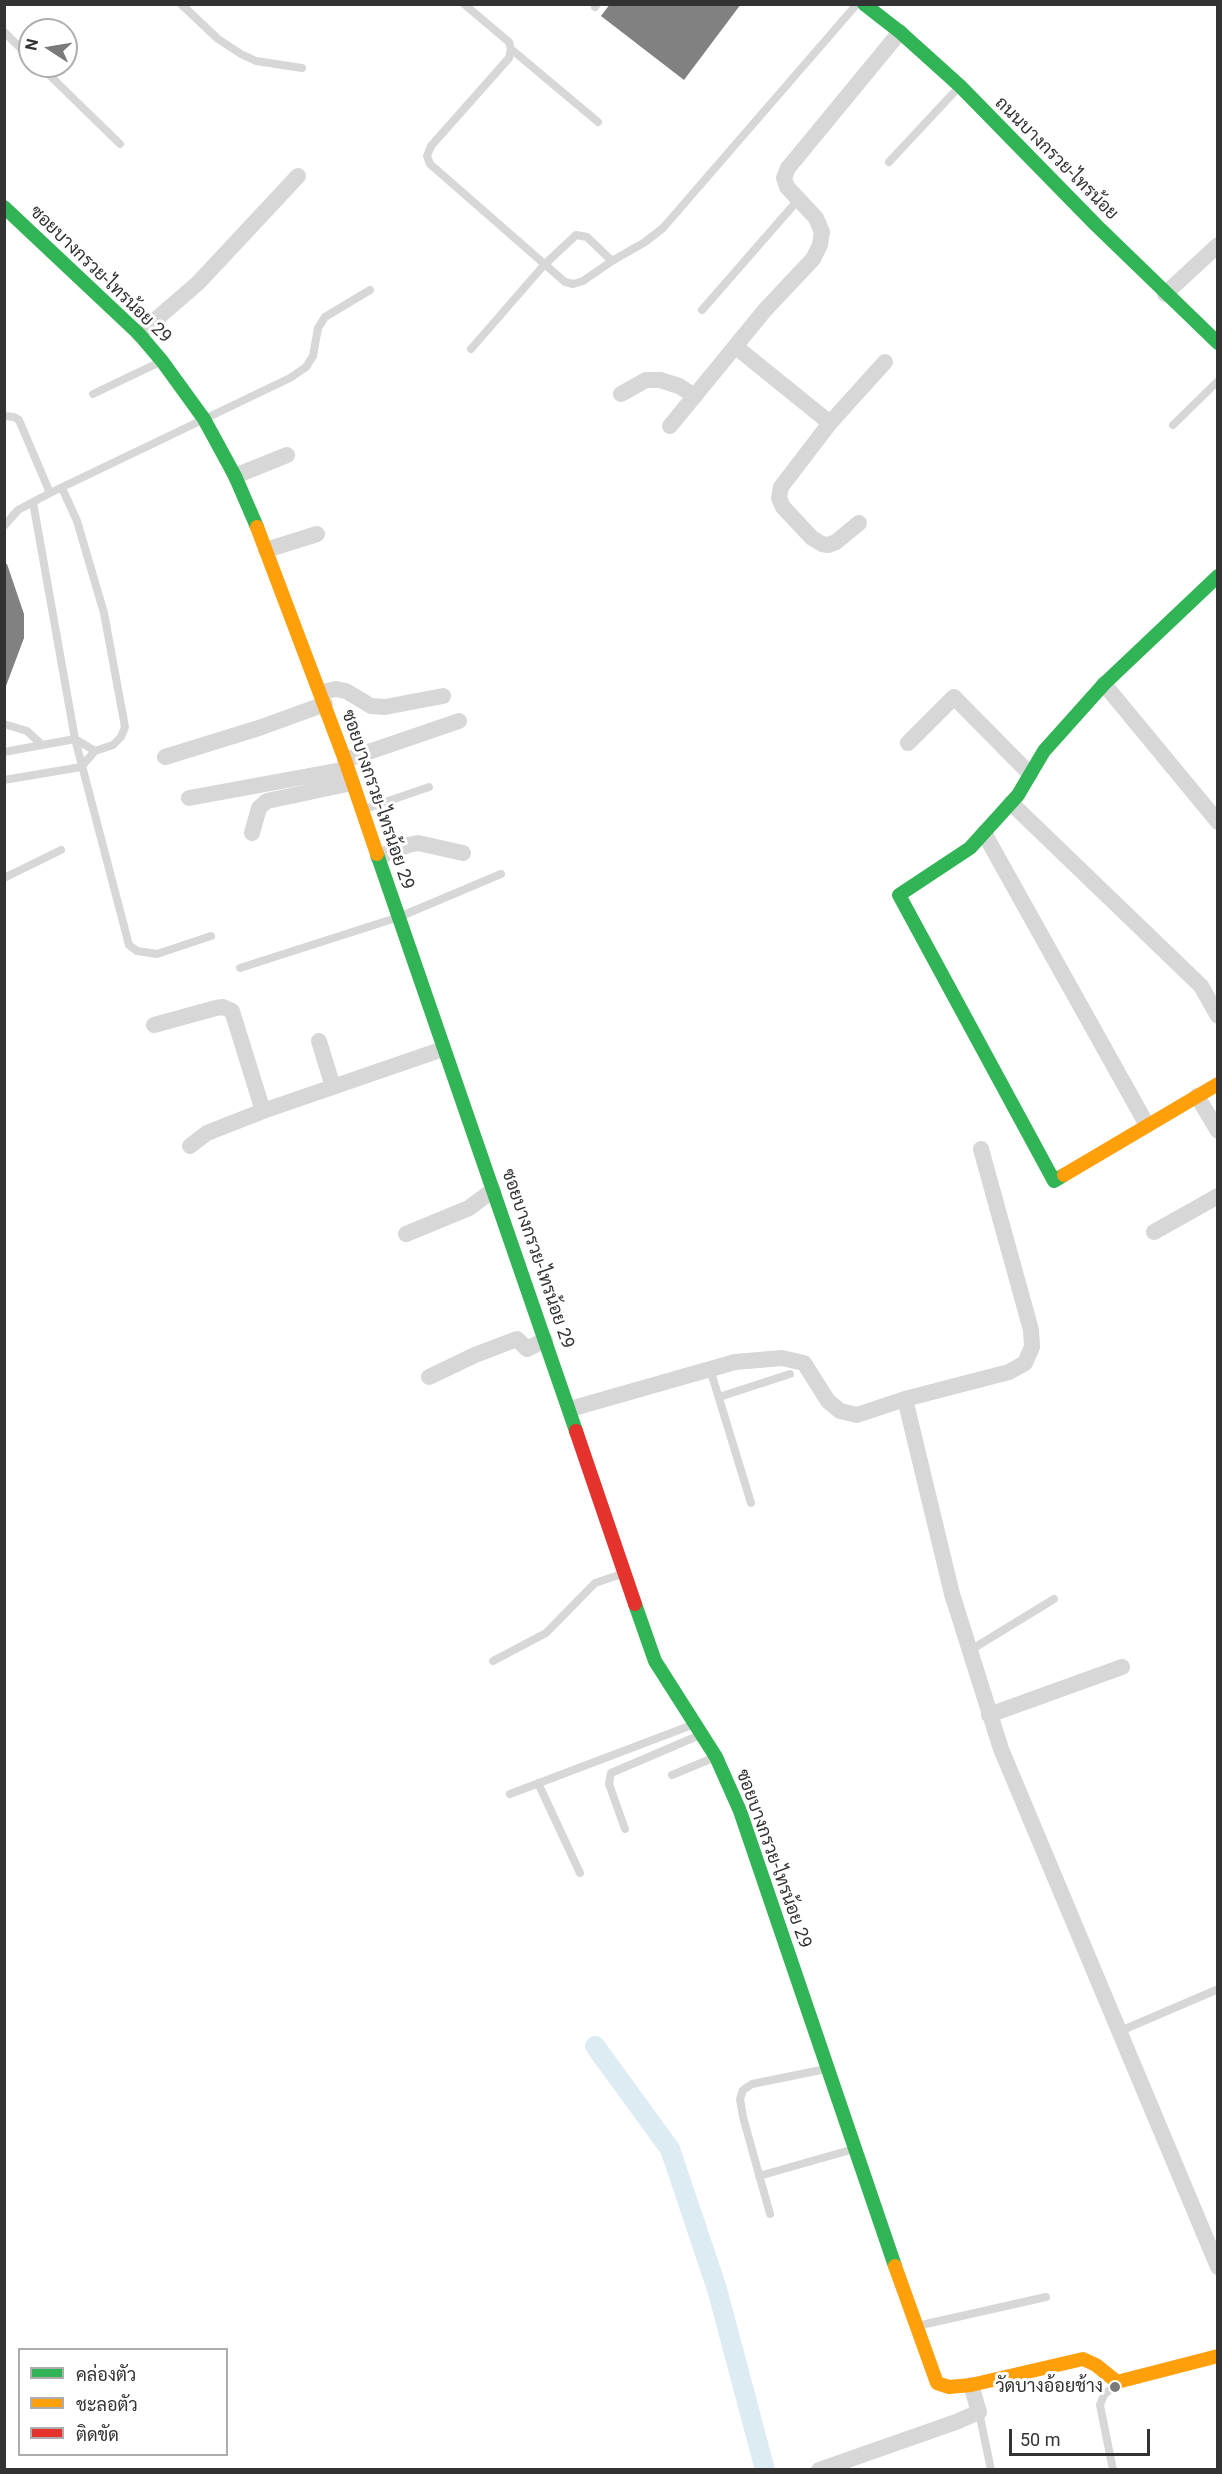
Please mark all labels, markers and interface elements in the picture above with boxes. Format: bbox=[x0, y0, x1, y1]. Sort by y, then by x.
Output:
north arrow bbox=[18, 18, 78, 78]
text: N bbox=[21, 37, 42, 52]
street label: ถนนบางกรวย-ไทรน้อย bbox=[990, 93, 1122, 225]
street label: ซอยบางกรวย-ไทรน้อย 29 bbox=[25, 202, 175, 348]
street label: ซอยบางกรวย-ไทรน้อย 29 bbox=[336, 707, 418, 893]
street label: ซอยบางกรวย-ไทรน้อย 29 bbox=[496, 1166, 578, 1352]
street label: ซอยบางกรวย-ไทรน้อย 29 bbox=[731, 1767, 815, 1951]
legend bbox=[18, 2348, 228, 2456]
text: คล่องตัว bbox=[76, 2364, 136, 2385]
place label: วัดบางอ้อยช้าง bbox=[995, 2376, 1103, 2398]
marker: วัดบางอ้อยช้าง bbox=[1108, 2380, 1122, 2394]
text: ชะลอตัว bbox=[76, 2394, 138, 2415]
scale bar bbox=[1012, 2417, 1153, 2455]
text: ติดขัด bbox=[76, 2424, 119, 2445]
text: 50 m bbox=[1020, 2429, 1060, 2450]

